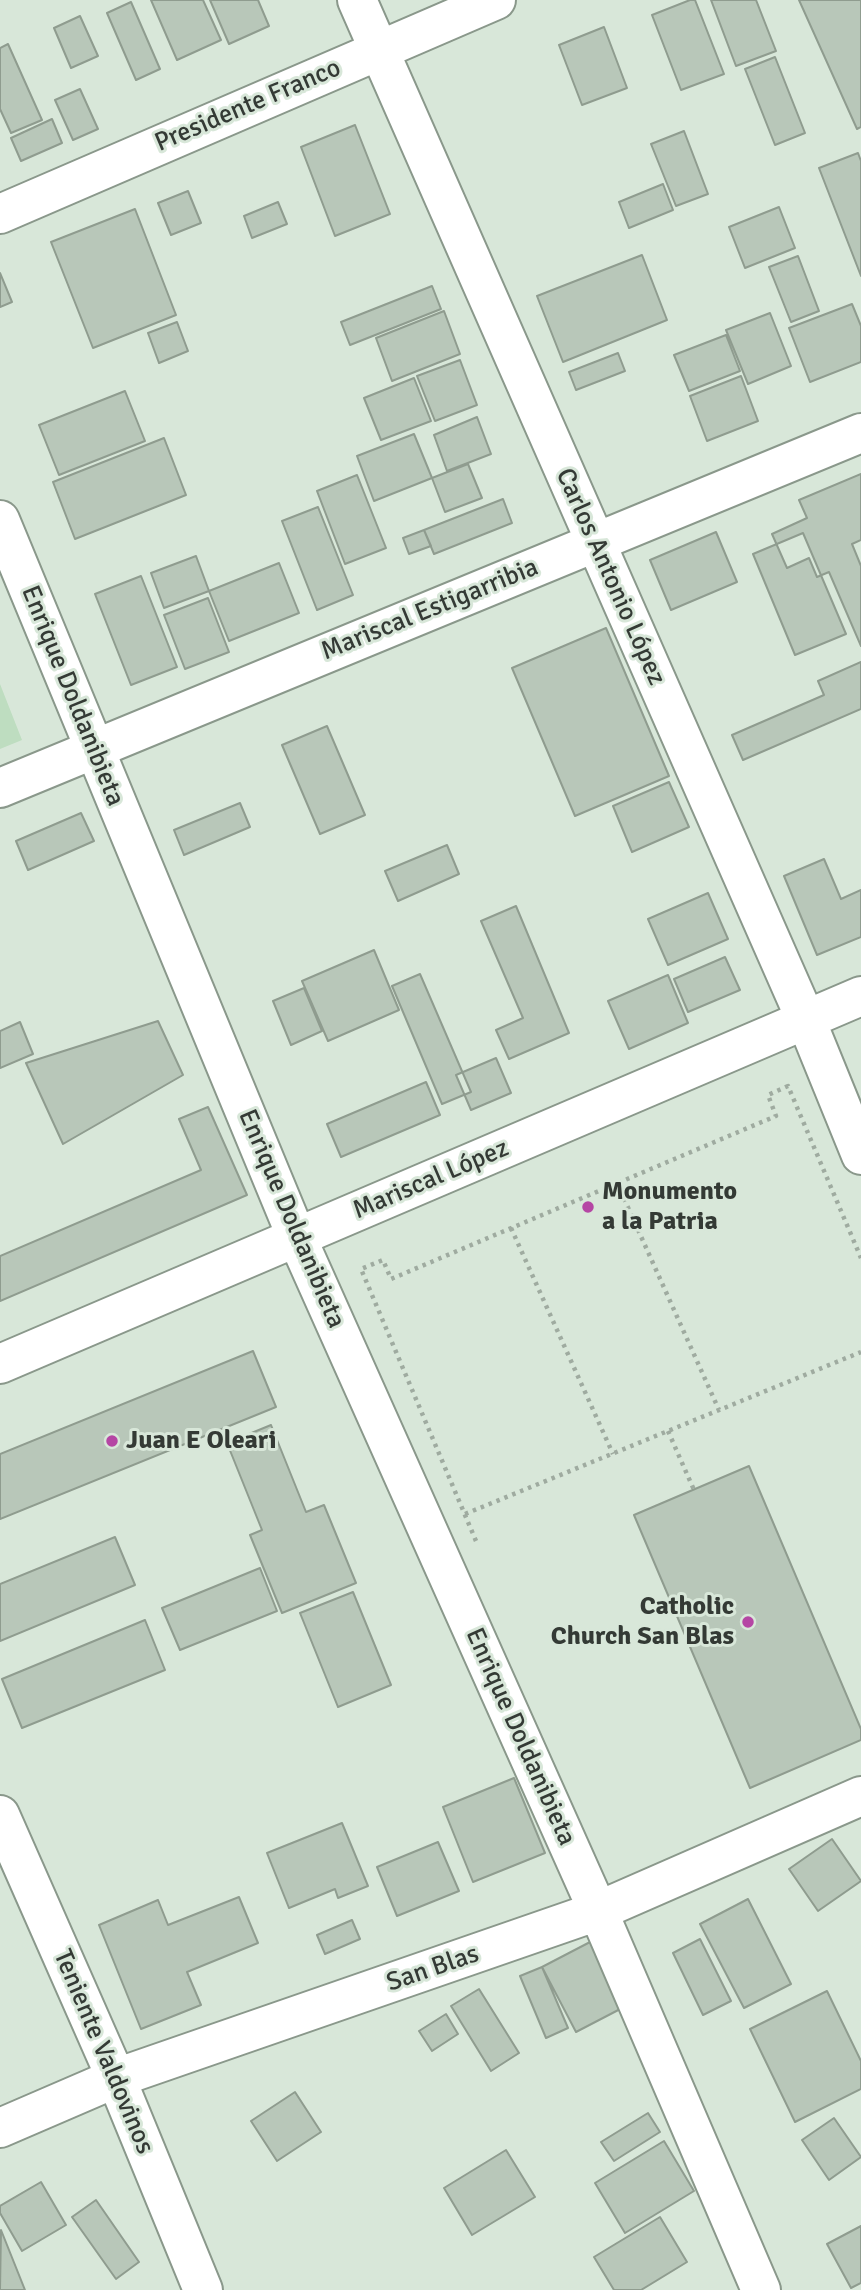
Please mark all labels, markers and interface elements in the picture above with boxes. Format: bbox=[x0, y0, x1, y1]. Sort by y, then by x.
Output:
street label: Presidente Franco bbox=[150, 53, 346, 159]
street label: Carlos Antonio López bbox=[548, 464, 672, 690]
street label: Mariscal Estigarribia bbox=[317, 552, 543, 668]
street label: Enrique Doldanibieta bbox=[14, 581, 130, 811]
street label: Enrique Doldanibieta bbox=[231, 1105, 351, 1333]
street label: Mariscal López bbox=[348, 1133, 514, 1227]
place label: Monumento a la Patria bbox=[602, 1176, 737, 1238]
marker: Monumento a la Patria bbox=[580, 1199, 596, 1215]
place label: Juan E Oleari bbox=[126, 1425, 276, 1457]
marker: Juan E Oleari bbox=[104, 1433, 120, 1449]
place label: Catholic Church San Blas bbox=[551, 1591, 734, 1652]
marker: Catholic Church San Blas bbox=[740, 1614, 756, 1630]
street label: Enrique Doldanibieta bbox=[458, 1623, 582, 1851]
street label: San Blas bbox=[383, 1939, 483, 1999]
street label: Teniente Valdovinos bbox=[46, 1945, 160, 2159]

